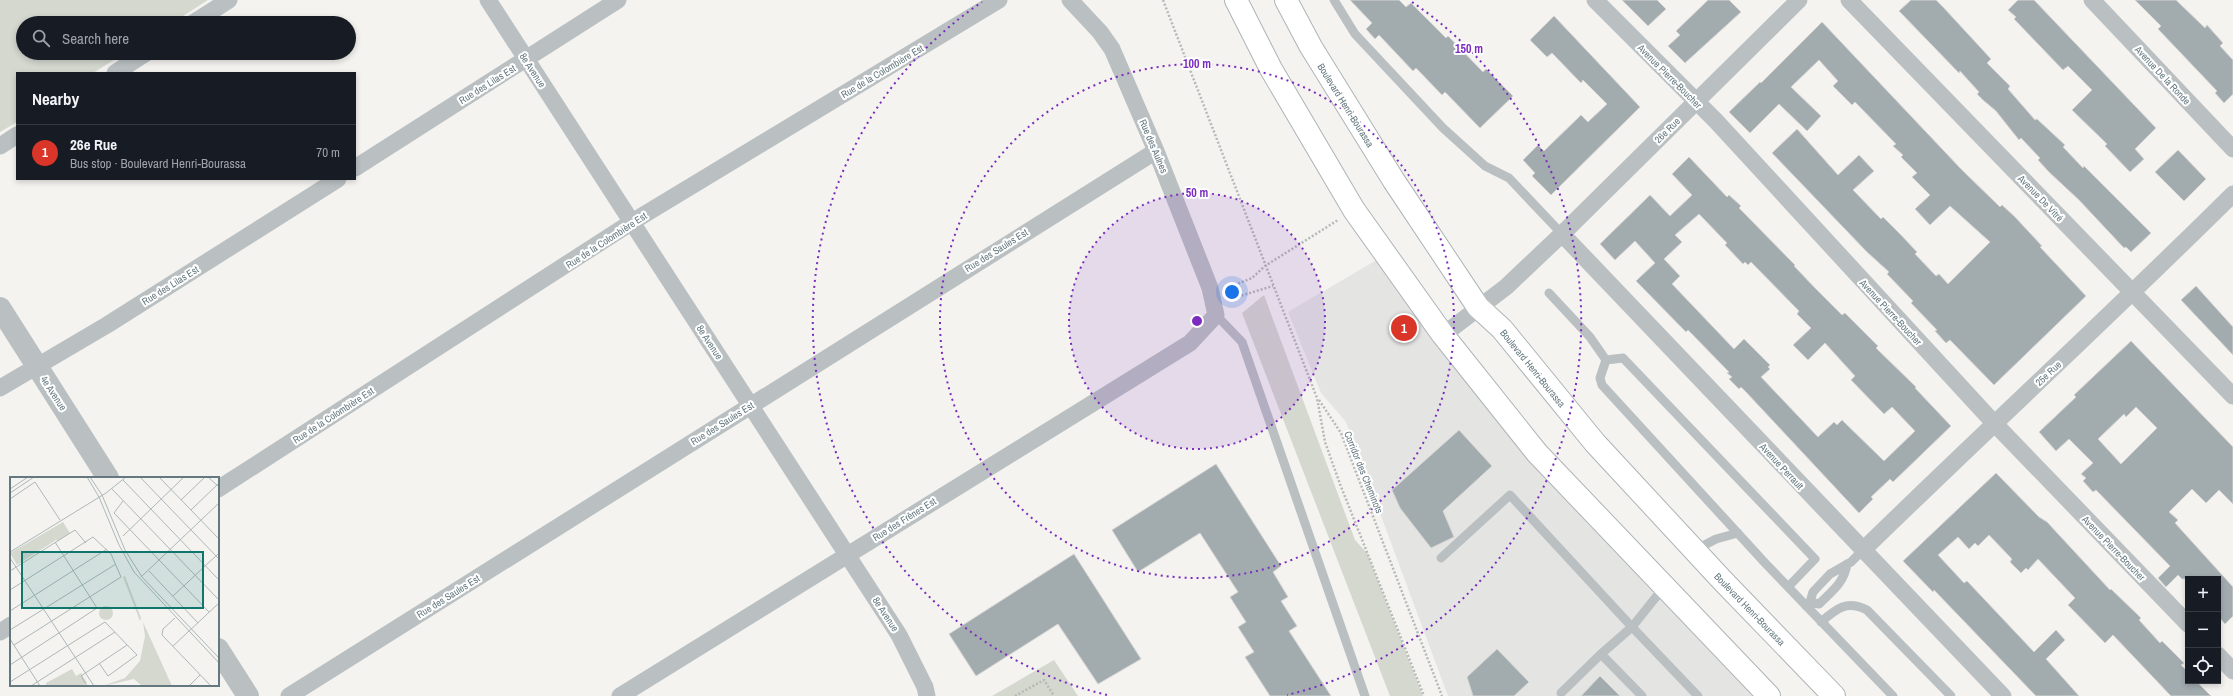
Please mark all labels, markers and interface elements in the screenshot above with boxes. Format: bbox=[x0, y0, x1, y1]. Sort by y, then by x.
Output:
search box bbox=[16, 16, 356, 60]
icon: search bbox=[30, 27, 52, 49]
text: Search here bbox=[62, 28, 129, 49]
street label: Rue de la Colombière Est bbox=[839, 41, 926, 101]
text: 150 m bbox=[1455, 41, 1483, 57]
street label: Avenue Pierre-Boucher bbox=[1634, 41, 1705, 111]
street label: Avenue De la Ronde bbox=[2131, 43, 2193, 108]
street label: 8e Avenue bbox=[517, 51, 549, 90]
text: 100 m bbox=[1183, 56, 1211, 72]
street label: Boulevard Henri-Bourassa bbox=[1314, 61, 1377, 150]
street label: Rue des Lilas Est bbox=[457, 62, 519, 107]
text: Nearby bbox=[32, 87, 79, 110]
street label: 26e Rue bbox=[1652, 114, 1683, 146]
street label: Rue des Aulnes bbox=[1136, 117, 1171, 175]
text: 26e Rue bbox=[70, 134, 117, 155]
text: 1 bbox=[42, 144, 48, 161]
text: 70 m bbox=[316, 144, 340, 161]
text: Bus stop · Boulevard Henri-Bourassa bbox=[70, 155, 246, 172]
street label: Avenue De Vitré bbox=[2014, 172, 2066, 225]
text: 50 m bbox=[1186, 185, 1208, 201]
street label: Rue de la Colombière Est bbox=[563, 209, 650, 271]
street label: Rue des Saules Est bbox=[962, 225, 1031, 275]
street label: Rue des Lilas Est bbox=[140, 263, 202, 308]
street label: Avenue Pierre-Boucher bbox=[1856, 276, 1925, 348]
your location bbox=[1222, 282, 1242, 302]
pin: 1 bbox=[1391, 313, 1417, 343]
centre of rings bbox=[1190, 314, 1204, 328]
street label: 8e Avenue bbox=[694, 323, 726, 362]
street label: Boulevard Henri-Bourassa bbox=[1497, 327, 1568, 410]
street label: 25e Rue bbox=[2033, 358, 2064, 389]
street label: 4e Avenue bbox=[38, 374, 70, 413]
street label: Rue de la Colombière Est bbox=[290, 384, 377, 446]
street label: Rue des Saules Est bbox=[688, 398, 757, 448]
street label: Corridor des Cheminots bbox=[1341, 429, 1386, 515]
street label: Avenue Perrault bbox=[1756, 440, 1807, 493]
inset map bbox=[10, 477, 219, 686]
street label: Rue des Frênes Est bbox=[870, 494, 939, 544]
street label: Avenue Pierre-Boucher bbox=[2079, 512, 2148, 584]
street label: Boulevard Henri-Bourassa bbox=[1711, 570, 1788, 649]
street label: Rue des Saules Est bbox=[414, 571, 483, 621]
map controls bbox=[2185, 576, 2221, 684]
button: + bbox=[2185, 576, 2221, 612]
street label: 8e Avenue bbox=[870, 595, 902, 634]
button: − bbox=[2185, 612, 2221, 648]
button: locate bbox=[2185, 648, 2221, 684]

